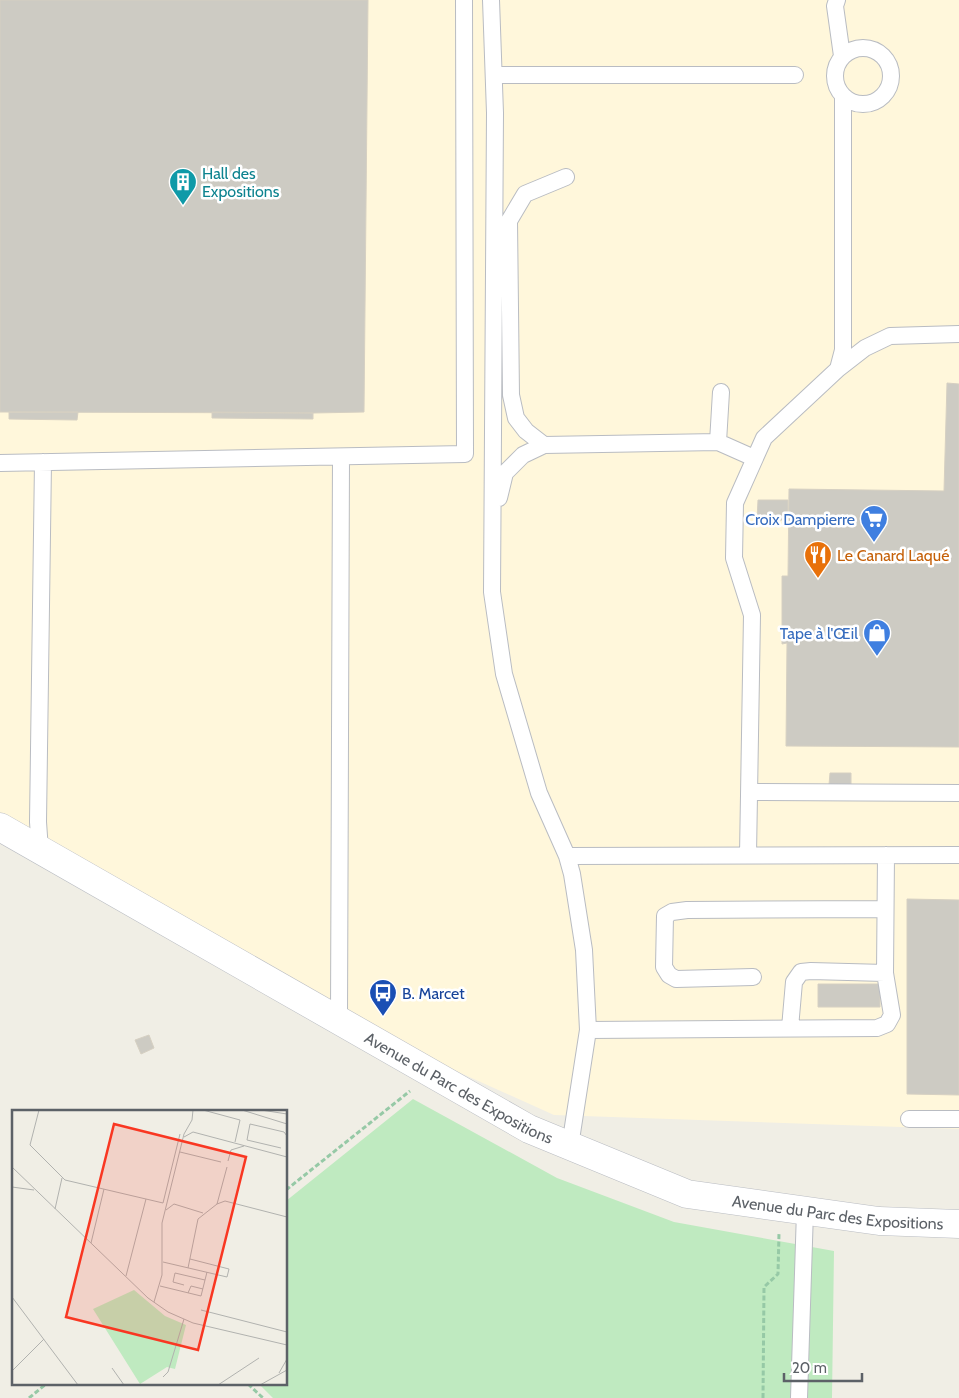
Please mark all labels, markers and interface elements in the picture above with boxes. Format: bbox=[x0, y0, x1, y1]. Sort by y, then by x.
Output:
place label: Hall des Expositions bbox=[202, 164, 280, 201]
building icon: Hall des Expositions bbox=[168, 167, 198, 206]
supermarket icon: Croix Dampierre bbox=[859, 504, 889, 543]
place label: Croix Dampierre bbox=[745, 510, 855, 529]
restaurant icon: Le Canard Laqué bbox=[803, 540, 833, 579]
place label: Le Canard Laqué bbox=[837, 546, 949, 565]
shop icon: Tape à l'Œil bbox=[862, 618, 892, 657]
place label: Tape à l'Œil bbox=[780, 624, 858, 643]
bus stop icon: B. Marcet bbox=[368, 978, 398, 1017]
place label: B. Marcet bbox=[402, 984, 465, 1003]
street label: Avenue du Parc des Expositions bbox=[361, 1028, 556, 1148]
inset map bbox=[12, 1110, 288, 1386]
street label: Avenue du Parc des Expositions bbox=[731, 1191, 944, 1233]
scale bar bbox=[784, 1350, 862, 1382]
text: 20 m bbox=[792, 1359, 827, 1377]

